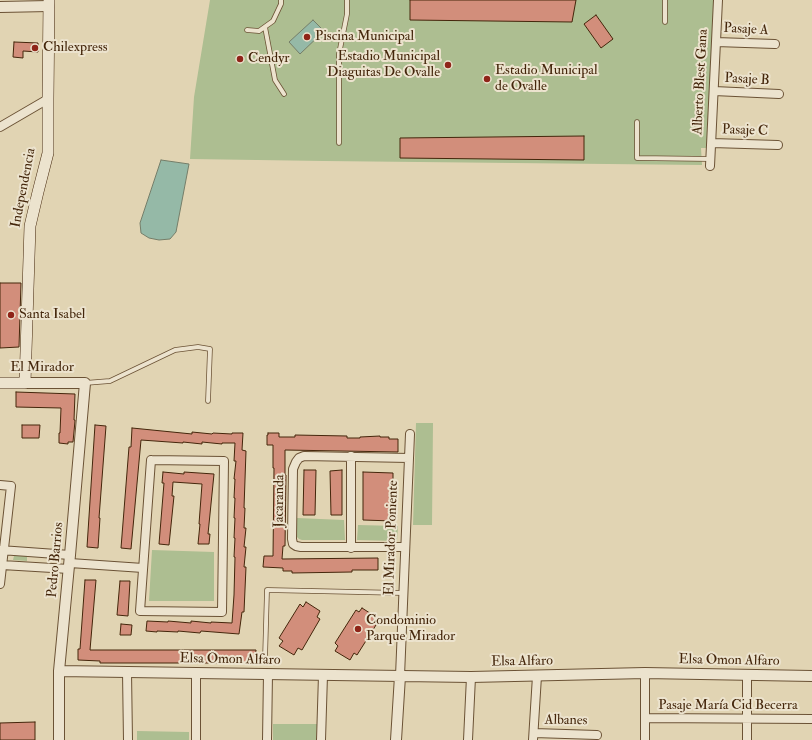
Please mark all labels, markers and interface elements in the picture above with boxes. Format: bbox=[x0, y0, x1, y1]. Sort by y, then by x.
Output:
street label: Pasaje A bbox=[723, 20, 769, 40]
place label: Piscina Municipal bbox=[315, 29, 414, 45]
street label: Alberto Blest Gana bbox=[690, 29, 712, 135]
marker: Piscina Municipal bbox=[302, 32, 312, 42]
place label: Chilexpress bbox=[43, 40, 108, 56]
marker: Chilexpress bbox=[30, 43, 40, 53]
place label: Estadio Municipal Diaguitas De Ovalle bbox=[327, 49, 440, 82]
place label: Cendyr bbox=[248, 51, 290, 67]
marker: Cendyr bbox=[235, 54, 245, 64]
marker: Estadio Municipal Diaguitas De Ovalle bbox=[443, 60, 453, 70]
place label: Estadio Municipal de Ovalle bbox=[495, 63, 598, 96]
street label: Pasaje B bbox=[724, 70, 770, 90]
marker: Estadio Municipal de Ovalle bbox=[482, 74, 492, 84]
street label: Pasaje C bbox=[721, 122, 769, 140]
street label: Independencia bbox=[8, 147, 40, 229]
place label: Santa Isabel bbox=[19, 307, 85, 323]
marker: Santa Isabel bbox=[6, 310, 16, 320]
street label: El Mirador bbox=[10, 360, 74, 376]
street label: Jacaranda bbox=[271, 474, 289, 528]
street label: El Mirador Poniente bbox=[382, 480, 402, 596]
street label: Pedro Barrios bbox=[44, 521, 68, 599]
place label: Condominio Parque Mirador bbox=[366, 613, 455, 646]
marker: Condominio Parque Mirador bbox=[353, 624, 363, 634]
street label: Elsa Omon Alfaro bbox=[179, 651, 281, 669]
street label: Elsa Omon Alfaro bbox=[678, 652, 780, 670]
street label: Elsa Alfaro bbox=[491, 653, 553, 671]
street label: Pasaje María Cid Becerra bbox=[658, 698, 798, 714]
street label: Albanes bbox=[544, 712, 588, 730]

